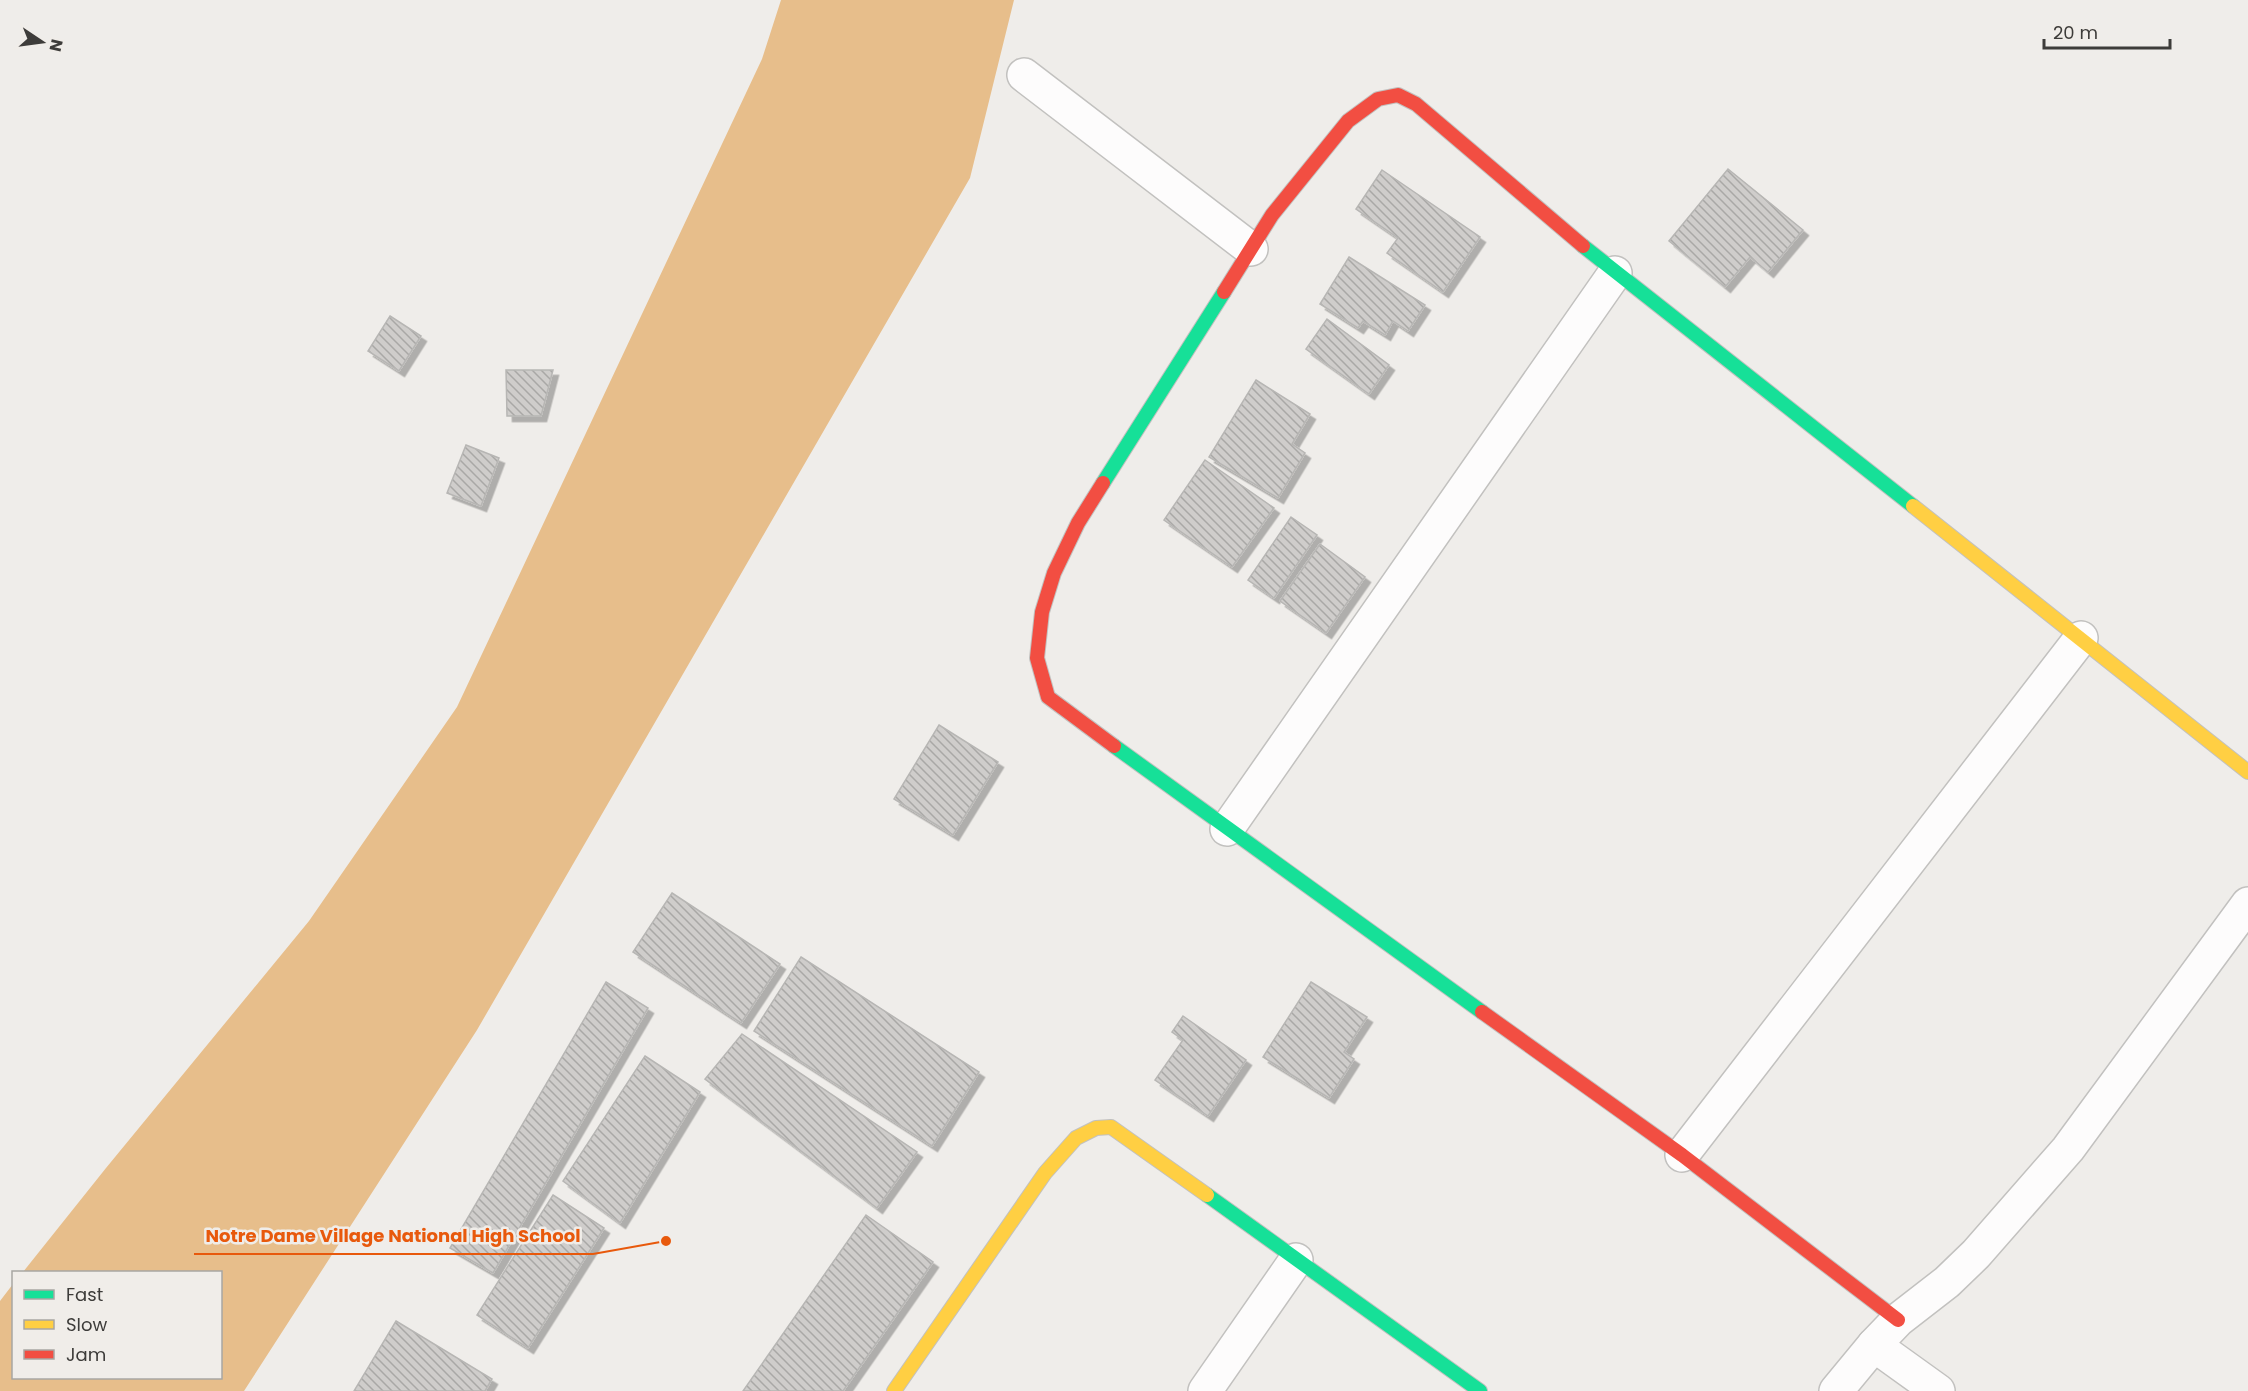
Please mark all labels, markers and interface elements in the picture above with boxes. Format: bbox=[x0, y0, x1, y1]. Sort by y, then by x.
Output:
north arrow bbox=[12, 12, 72, 72]
scale bar bbox=[2044, 12, 2170, 50]
text: 20 m bbox=[2053, 20, 2098, 45]
text: N bbox=[44, 37, 69, 54]
callout: Notre Dame Village National High School bbox=[194, 1218, 593, 1254]
text: Notre Dame Village National High School bbox=[206, 1223, 580, 1248]
legend bbox=[12, 1271, 222, 1379]
text: Fast bbox=[66, 1282, 103, 1307]
text: Slow bbox=[66, 1312, 108, 1337]
text: Jam bbox=[66, 1342, 106, 1367]

